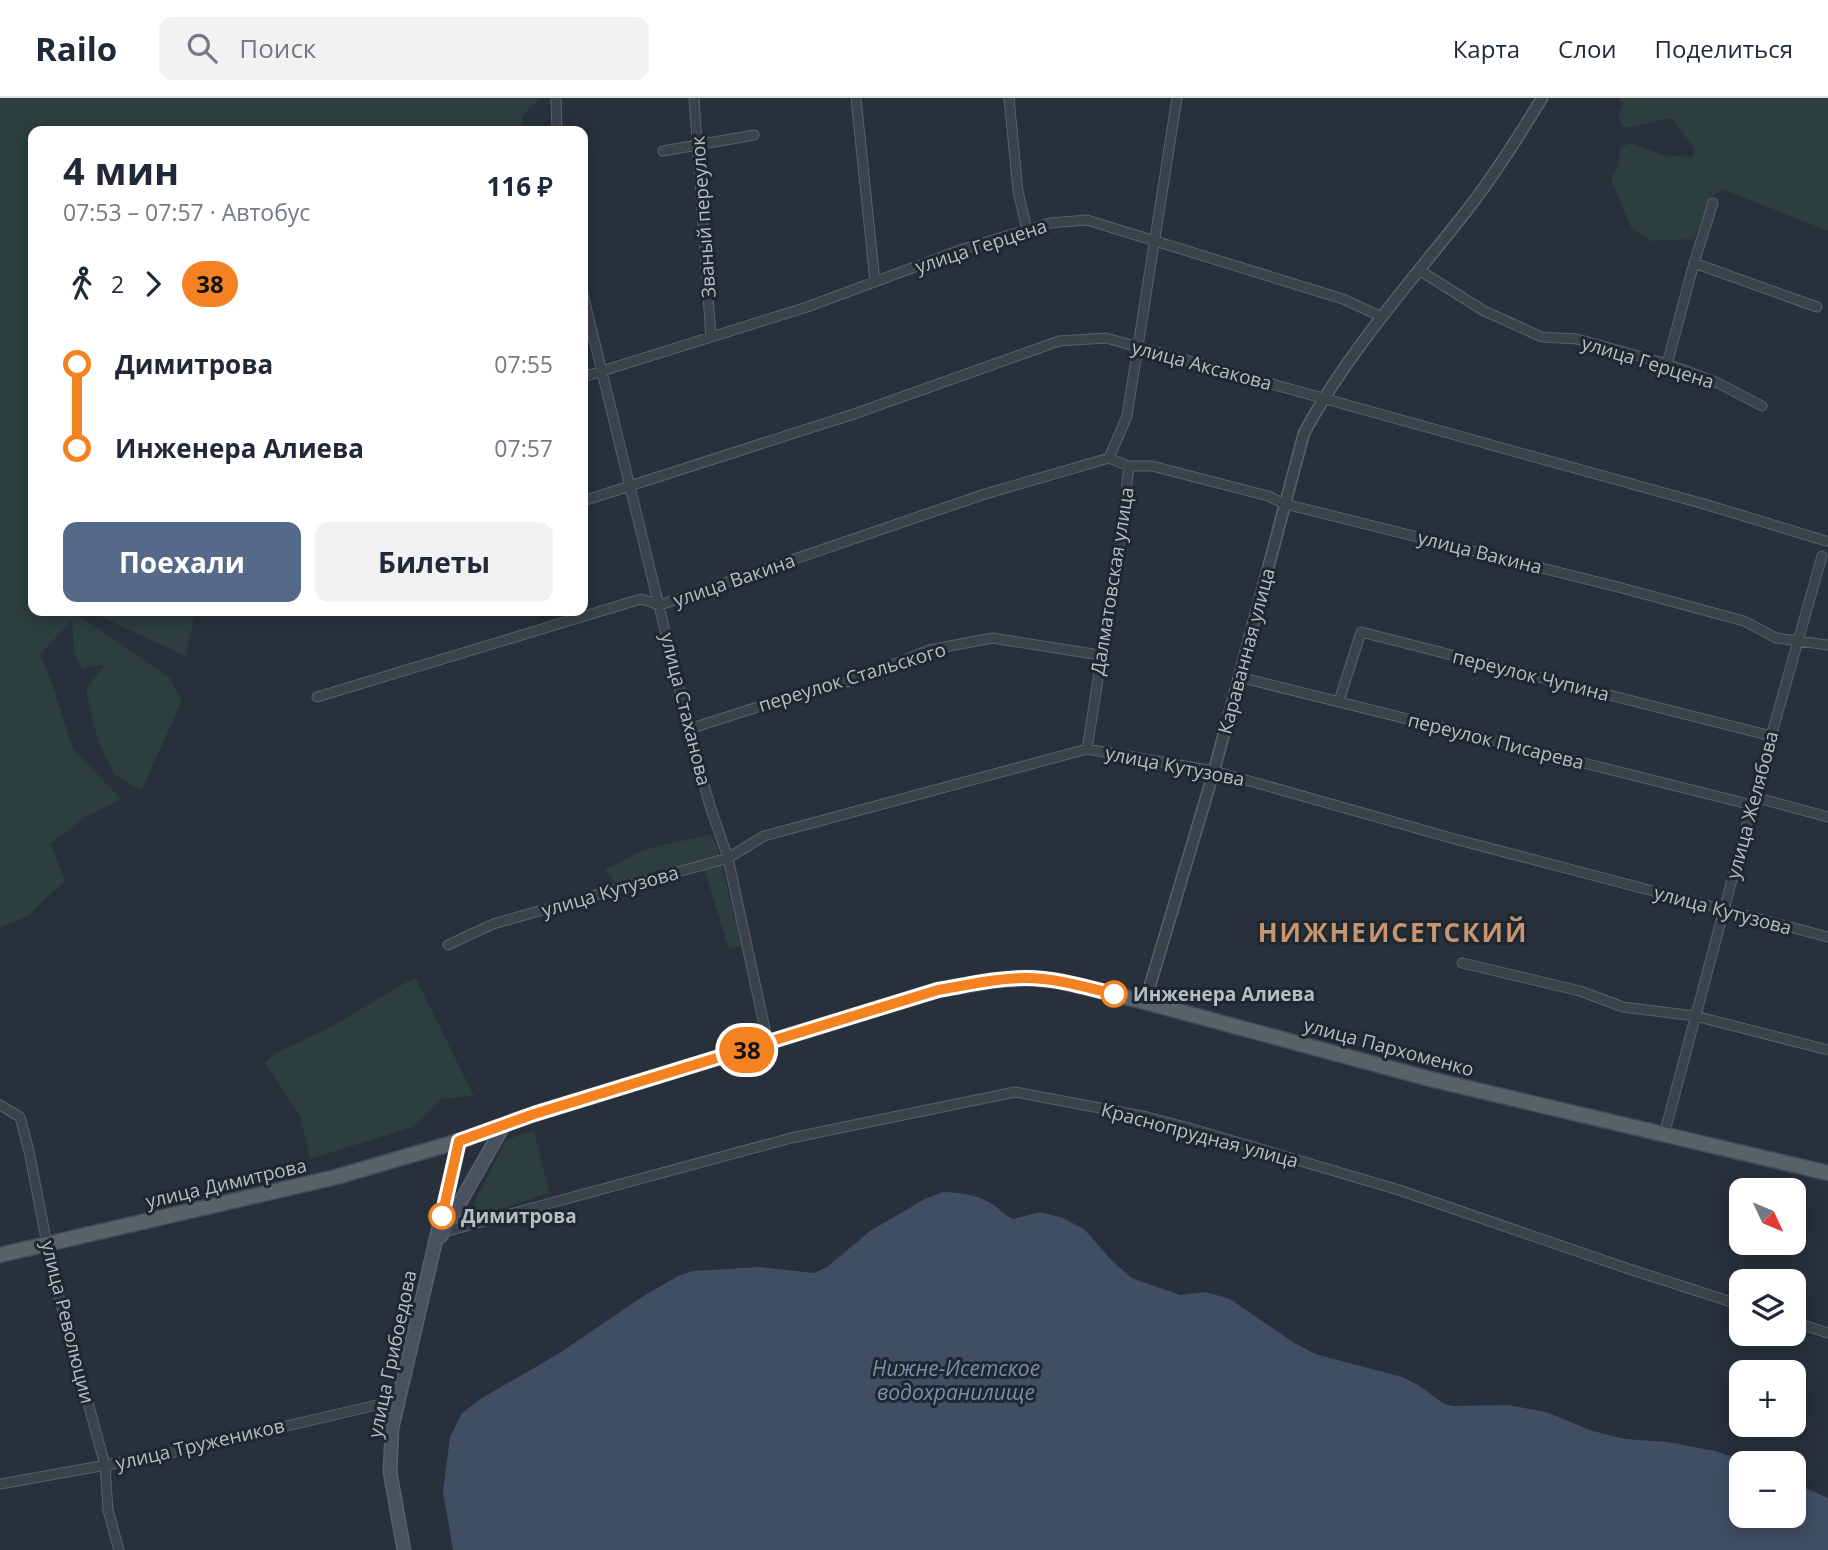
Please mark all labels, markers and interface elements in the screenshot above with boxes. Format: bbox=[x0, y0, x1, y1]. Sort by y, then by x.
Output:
search box bbox=[159, 17, 649, 80]
text: Railo bbox=[35, 26, 117, 71]
icon: search bbox=[183, 29, 221, 67]
text: Поиск bbox=[239, 30, 316, 66]
text: Карта bbox=[1453, 32, 1520, 65]
text: Слои bbox=[1558, 32, 1617, 65]
text: Поделиться bbox=[1655, 32, 1793, 65]
street label: Званый переулок bbox=[684, 135, 722, 299]
text: 4 мин bbox=[63, 144, 179, 196]
text: 116 ₽ bbox=[487, 168, 553, 204]
text: 07:53 – 07:57 · Автобус bbox=[63, 196, 310, 228]
street label: улица Герцена bbox=[912, 212, 1050, 280]
icon: walk bbox=[63, 265, 101, 303]
icon: forward bbox=[134, 265, 172, 303]
text: 38 bbox=[196, 267, 224, 300]
text: 2 bbox=[111, 268, 124, 300]
street label: улица Герцена bbox=[1579, 330, 1717, 394]
street label: улица Аксакова bbox=[1129, 334, 1275, 396]
text: Димитрова bbox=[115, 346, 273, 382]
text: 07:55 bbox=[494, 348, 553, 380]
text: Инженера Алиева bbox=[115, 430, 364, 466]
text: 07:57 bbox=[494, 432, 553, 464]
street label: Далматовская улица bbox=[1084, 485, 1140, 677]
button: Поехали bbox=[63, 522, 301, 602]
button: Билеты bbox=[315, 522, 553, 602]
street label: улица Вакина bbox=[1415, 524, 1545, 580]
street label: улица Вакина bbox=[670, 547, 798, 613]
street label: Караванная улица bbox=[1211, 565, 1281, 737]
street label: улица Стаханова bbox=[654, 630, 718, 788]
street label: переулок Стальского bbox=[755, 636, 949, 718]
street label: переулок Чупина bbox=[1450, 643, 1612, 707]
street label: переулок Писарева bbox=[1405, 707, 1587, 775]
street label: улица Желябова bbox=[1720, 728, 1784, 882]
street label: улица Кутузова bbox=[1103, 740, 1247, 792]
street label: улица Кутузова bbox=[538, 859, 682, 923]
street label: улица Кутузова bbox=[1651, 879, 1795, 941]
district label: НИЖНЕИСЕТСКИЙ bbox=[1258, 914, 1528, 950]
marker: Инженера Алиева bbox=[1101, 981, 1127, 1007]
place label: Инженера Алиева bbox=[1133, 981, 1315, 1007]
street label: улица Пархоменко bbox=[1301, 1012, 1477, 1082]
line badge: 38 bbox=[716, 1027, 778, 1073]
text: 38 bbox=[733, 1033, 761, 1066]
street label: Краснопрудная улица bbox=[1099, 1096, 1301, 1174]
street label: улица Димитрова bbox=[143, 1152, 309, 1214]
north arrow bbox=[1729, 1178, 1806, 1255]
map controls bbox=[1729, 1178, 1806, 1528]
marker: Димитрова bbox=[429, 1203, 455, 1229]
place label: Димитрова bbox=[461, 1203, 577, 1229]
street label: улица Революции bbox=[35, 1238, 101, 1406]
street label: улица Грибоедова bbox=[362, 1268, 422, 1440]
button: layers bbox=[1729, 1269, 1806, 1346]
water label: Нижне-Исетское водохранилище bbox=[872, 1354, 1040, 1406]
button: + bbox=[1729, 1360, 1806, 1437]
street label: улица Тружеников bbox=[113, 1412, 287, 1476]
button: − bbox=[1729, 1451, 1806, 1528]

